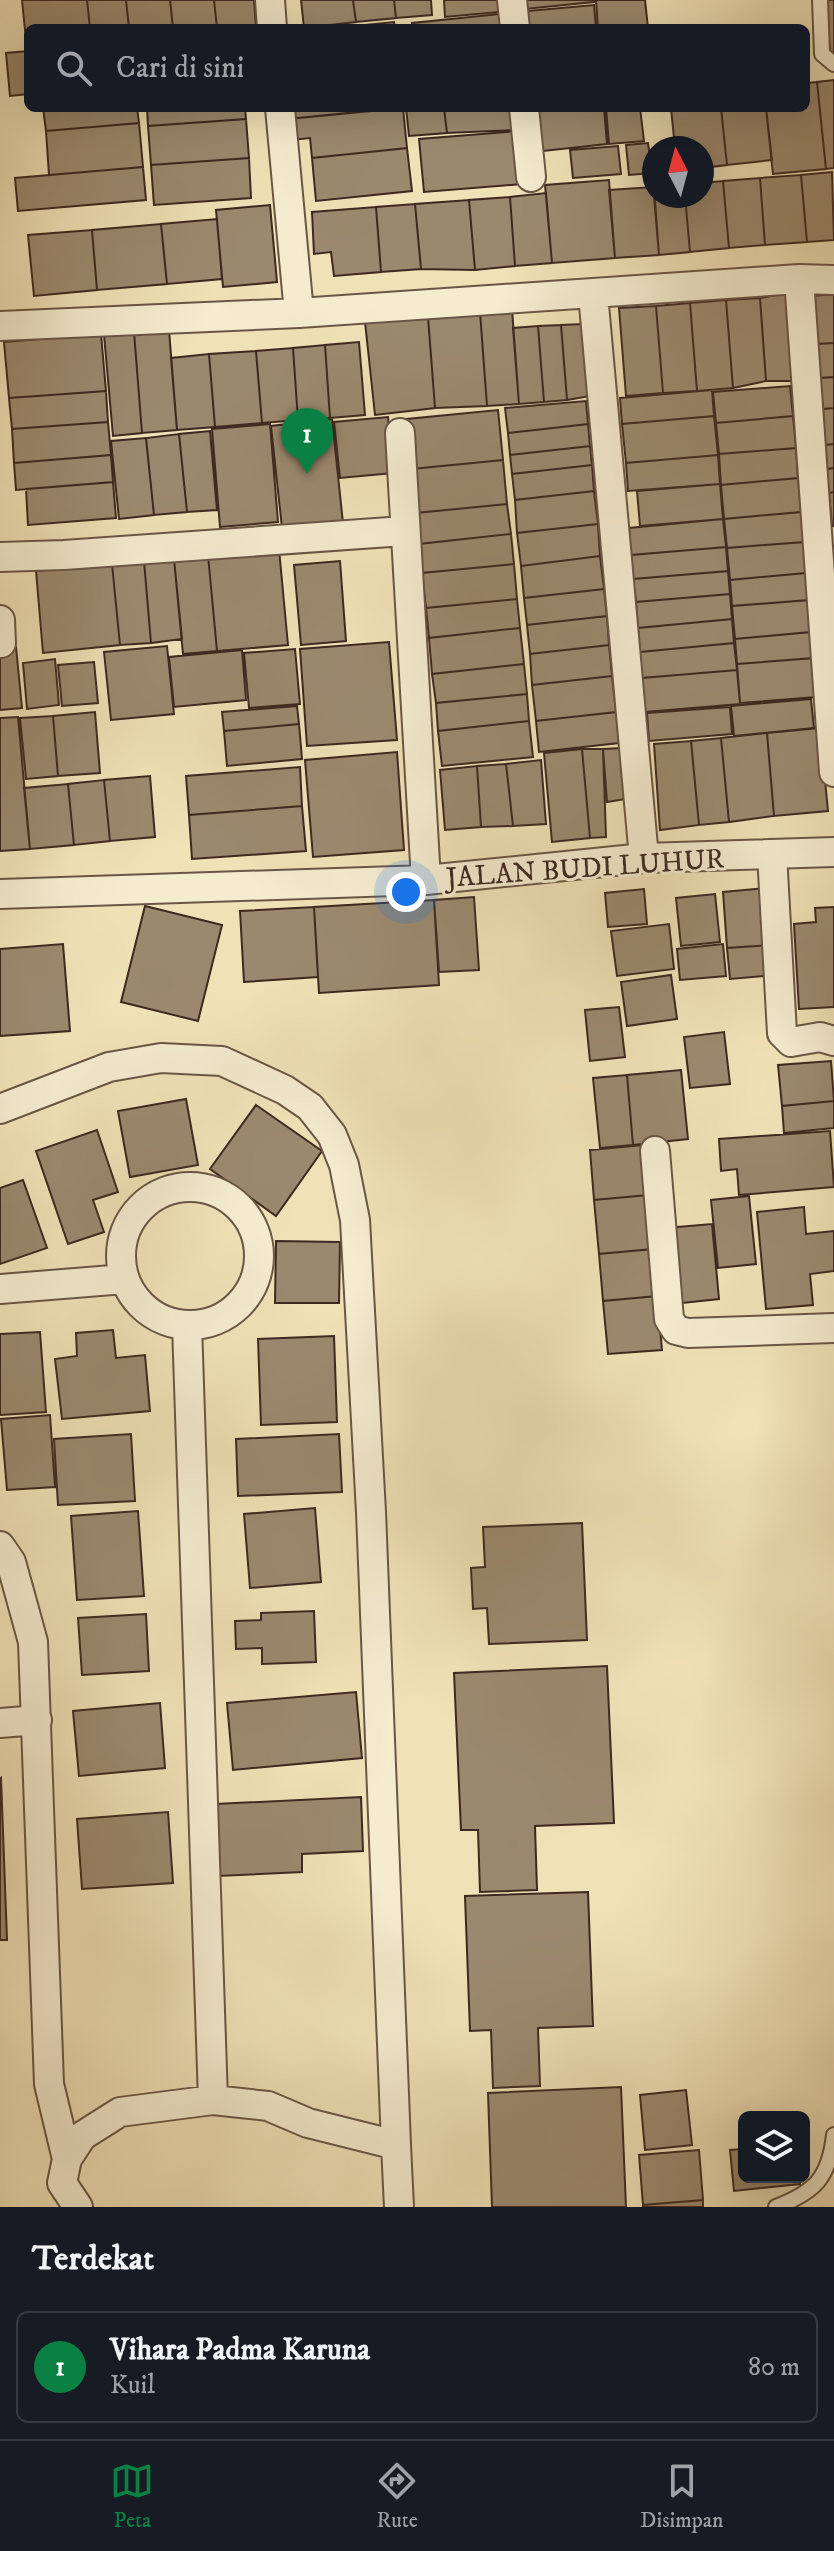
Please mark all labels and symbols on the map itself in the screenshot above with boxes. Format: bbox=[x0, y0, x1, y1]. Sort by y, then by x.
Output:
north arrow bbox=[642, 136, 714, 208]
pin: 1 bbox=[281, 408, 333, 474]
street label: JALAN BUDI LUHUR bbox=[442, 841, 726, 896]
your location bbox=[386, 872, 426, 912]

